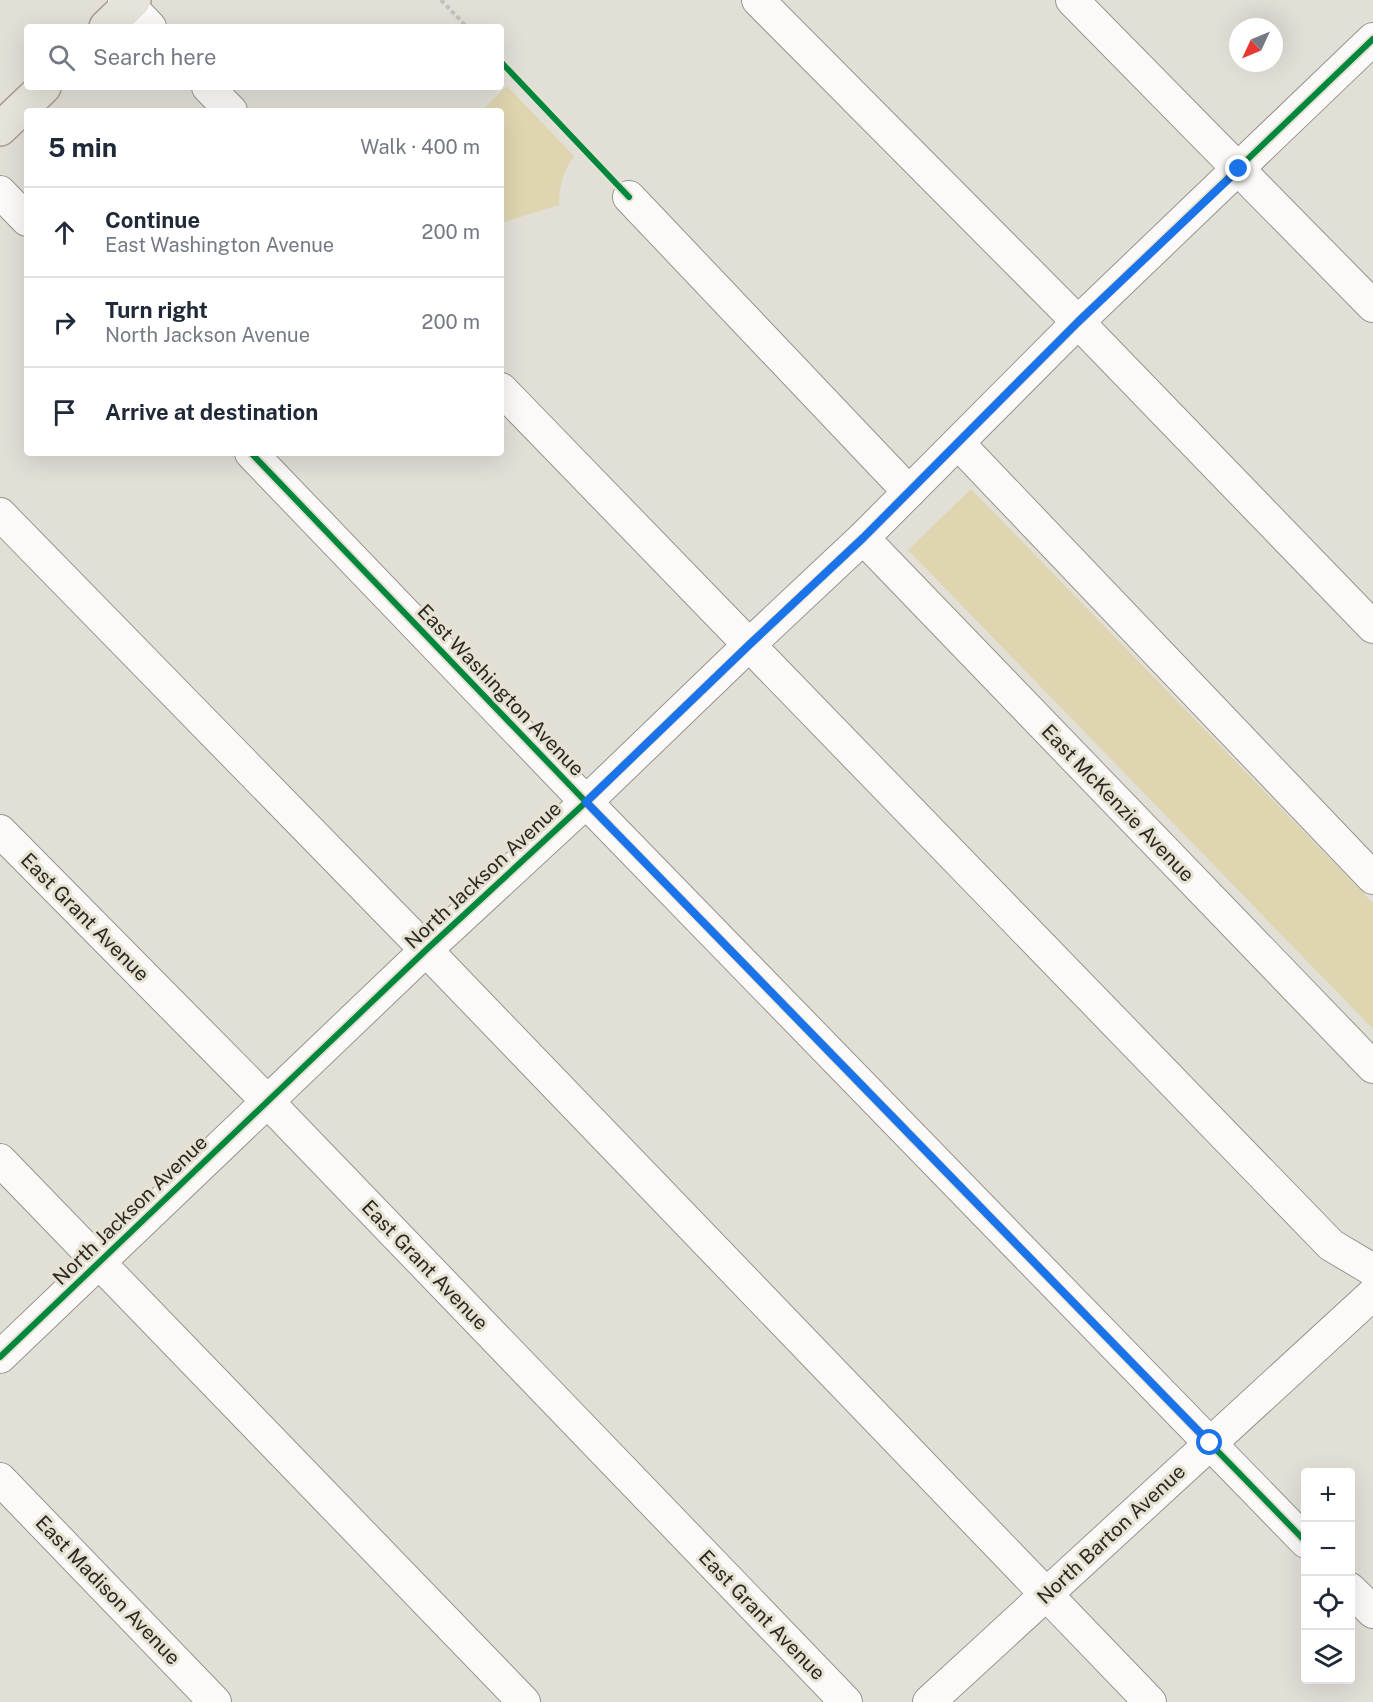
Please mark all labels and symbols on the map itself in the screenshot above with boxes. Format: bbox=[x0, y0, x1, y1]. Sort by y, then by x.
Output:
north arrow bbox=[1229, 18, 1283, 72]
route end bbox=[1225, 155, 1251, 181]
street label: East Washington Avenue bbox=[413, 599, 589, 781]
street label: East McKenzie Avenue bbox=[1037, 719, 1199, 887]
street label: North Jackson Avenue bbox=[400, 796, 566, 954]
street label: East Grant Avenue bbox=[16, 848, 154, 986]
street label: North Jackson Avenue bbox=[48, 1130, 212, 1290]
street label: East Grant Avenue bbox=[357, 1195, 493, 1335]
route start bbox=[1196, 1429, 1222, 1455]
street label: North Barton Avenue bbox=[1032, 1459, 1190, 1609]
street label: East Madison Avenue bbox=[31, 1510, 185, 1670]
street label: East Grant Avenue bbox=[694, 1545, 830, 1685]

